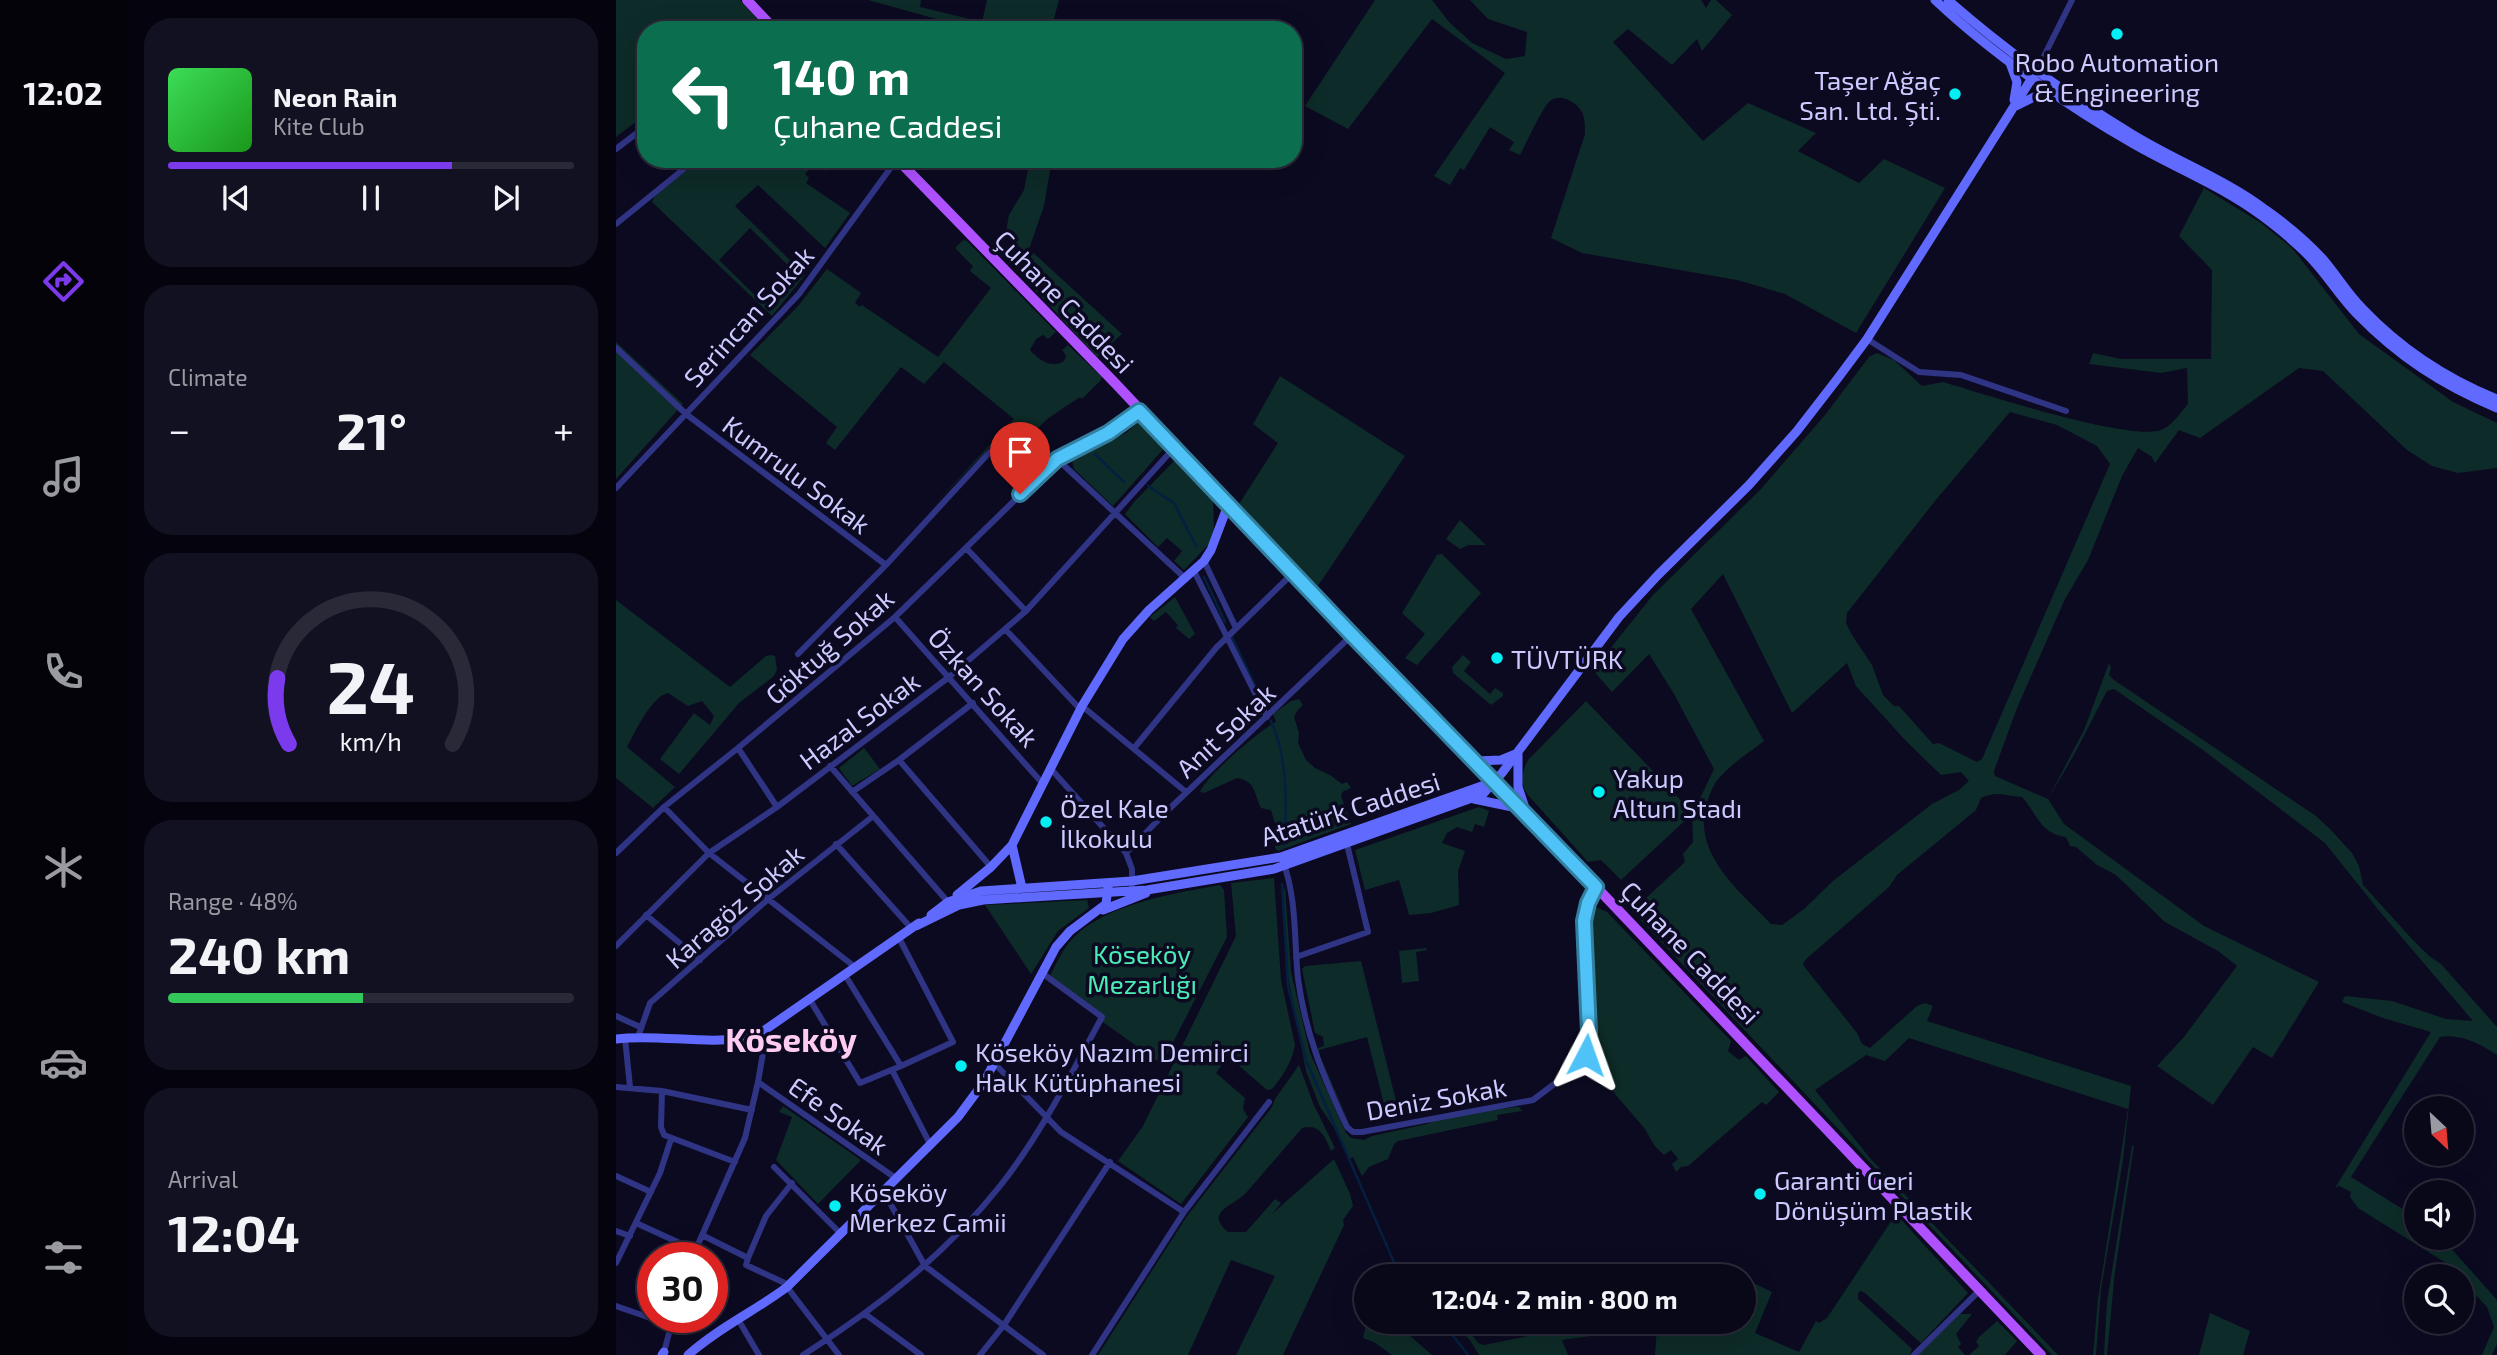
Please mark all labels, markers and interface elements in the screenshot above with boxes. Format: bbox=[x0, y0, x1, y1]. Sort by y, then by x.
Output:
marker: Robo Automation & Engineering bbox=[2109, 26, 2125, 42]
text: 140 m bbox=[773, 46, 910, 105]
place label: Robo Automation & Engineering bbox=[2015, 46, 2219, 107]
icon: left bbox=[658, 49, 749, 140]
place label: Taşer Ağaç San. Ltd. Şti. bbox=[1799, 64, 1941, 127]
text: 12:02 bbox=[23, 73, 103, 111]
text: Neon Rain bbox=[273, 81, 397, 112]
marker: Taşer Ağaç San. Ltd. Şti. bbox=[1947, 86, 1963, 102]
text: Çuhane Caddesi bbox=[773, 106, 1002, 144]
text: Kite Club bbox=[273, 112, 365, 140]
icon: previous bbox=[217, 179, 255, 217]
icon: pause bbox=[352, 179, 390, 217]
icon: next bbox=[487, 179, 525, 217]
street label: Çuhane Caddesi bbox=[988, 223, 1141, 380]
street label: Serincan Sokak bbox=[677, 239, 819, 393]
icon: directions bbox=[39, 257, 88, 306]
text: Climate bbox=[168, 363, 248, 391]
text: 21° bbox=[336, 398, 407, 460]
text: − bbox=[168, 406, 190, 452]
text: + bbox=[553, 406, 574, 452]
street label: Kumrulu Sokak bbox=[717, 408, 877, 540]
pin bbox=[990, 422, 1050, 494]
icon: arrive bbox=[1001, 433, 1039, 471]
icon: music bbox=[39, 452, 88, 501]
street label: Göktuğ Sokak bbox=[759, 582, 899, 710]
street label: Özkan Sokak bbox=[923, 621, 1045, 753]
text: 24 bbox=[327, 641, 415, 729]
place label: TÜVTÜRK bbox=[1511, 643, 1623, 674]
icon: phone bbox=[39, 647, 88, 696]
marker: TÜVTÜRK bbox=[1489, 650, 1505, 666]
street label: Hazal Sokak bbox=[793, 665, 925, 775]
street label: Anıt Sokak bbox=[1169, 677, 1281, 783]
text: km/h bbox=[340, 725, 402, 755]
place label: Yakup Altun Stadı bbox=[1613, 762, 1742, 823]
street label: Atatürk Caddesi bbox=[1257, 764, 1443, 852]
marker: Yakup Altun Stadı bbox=[1591, 784, 1607, 800]
place label: Özel Kale İlkokulu bbox=[1060, 792, 1169, 853]
marker: Özel Kale İlkokulu bbox=[1038, 814, 1054, 830]
street label: Karagöz Sokak bbox=[659, 838, 809, 974]
icon: climate bbox=[39, 843, 88, 892]
street label: Çuhane Caddesi bbox=[1614, 874, 1767, 1031]
text: Range · 48% bbox=[168, 887, 298, 915]
text: 240 km bbox=[168, 922, 350, 984]
park label: Köseköy Mezarlığı bbox=[1087, 938, 1197, 999]
position arrow bbox=[1549, 1018, 1623, 1092]
district label: Köseköy bbox=[725, 1019, 857, 1059]
place label: Köseköy Nazım Demirci Halk Kütüphanesi bbox=[975, 1036, 1249, 1097]
icon: car bbox=[39, 1038, 88, 1087]
marker: Köseköy Nazım Demirci Halk Kütüphanesi bbox=[953, 1058, 969, 1074]
street label: Efe Sokak bbox=[783, 1070, 895, 1160]
street label: Deniz Sokak bbox=[1363, 1070, 1509, 1126]
north arrow bbox=[2404, 1096, 2474, 1166]
map controls bbox=[2404, 1096, 2474, 1334]
place label: Garanti Geri Dönüşüm Plastik bbox=[1774, 1164, 1973, 1227]
text: Arrival bbox=[168, 1165, 238, 1193]
place label: Köseköy Merkez Camii bbox=[849, 1176, 1007, 1237]
button: sound bbox=[2404, 1180, 2474, 1250]
marker: Garanti Geri Dönüşüm Plastik bbox=[1752, 1186, 1768, 1202]
marker: Köseköy Merkez Camii bbox=[827, 1198, 843, 1214]
text: 12:04 bbox=[168, 1200, 300, 1262]
icon: filters bbox=[39, 1233, 88, 1282]
speed limit sign: 30 bbox=[637, 1242, 728, 1333]
button: search bbox=[2404, 1264, 2474, 1334]
text: 12:04 · 2 min · 800 m bbox=[1432, 1283, 1678, 1314]

